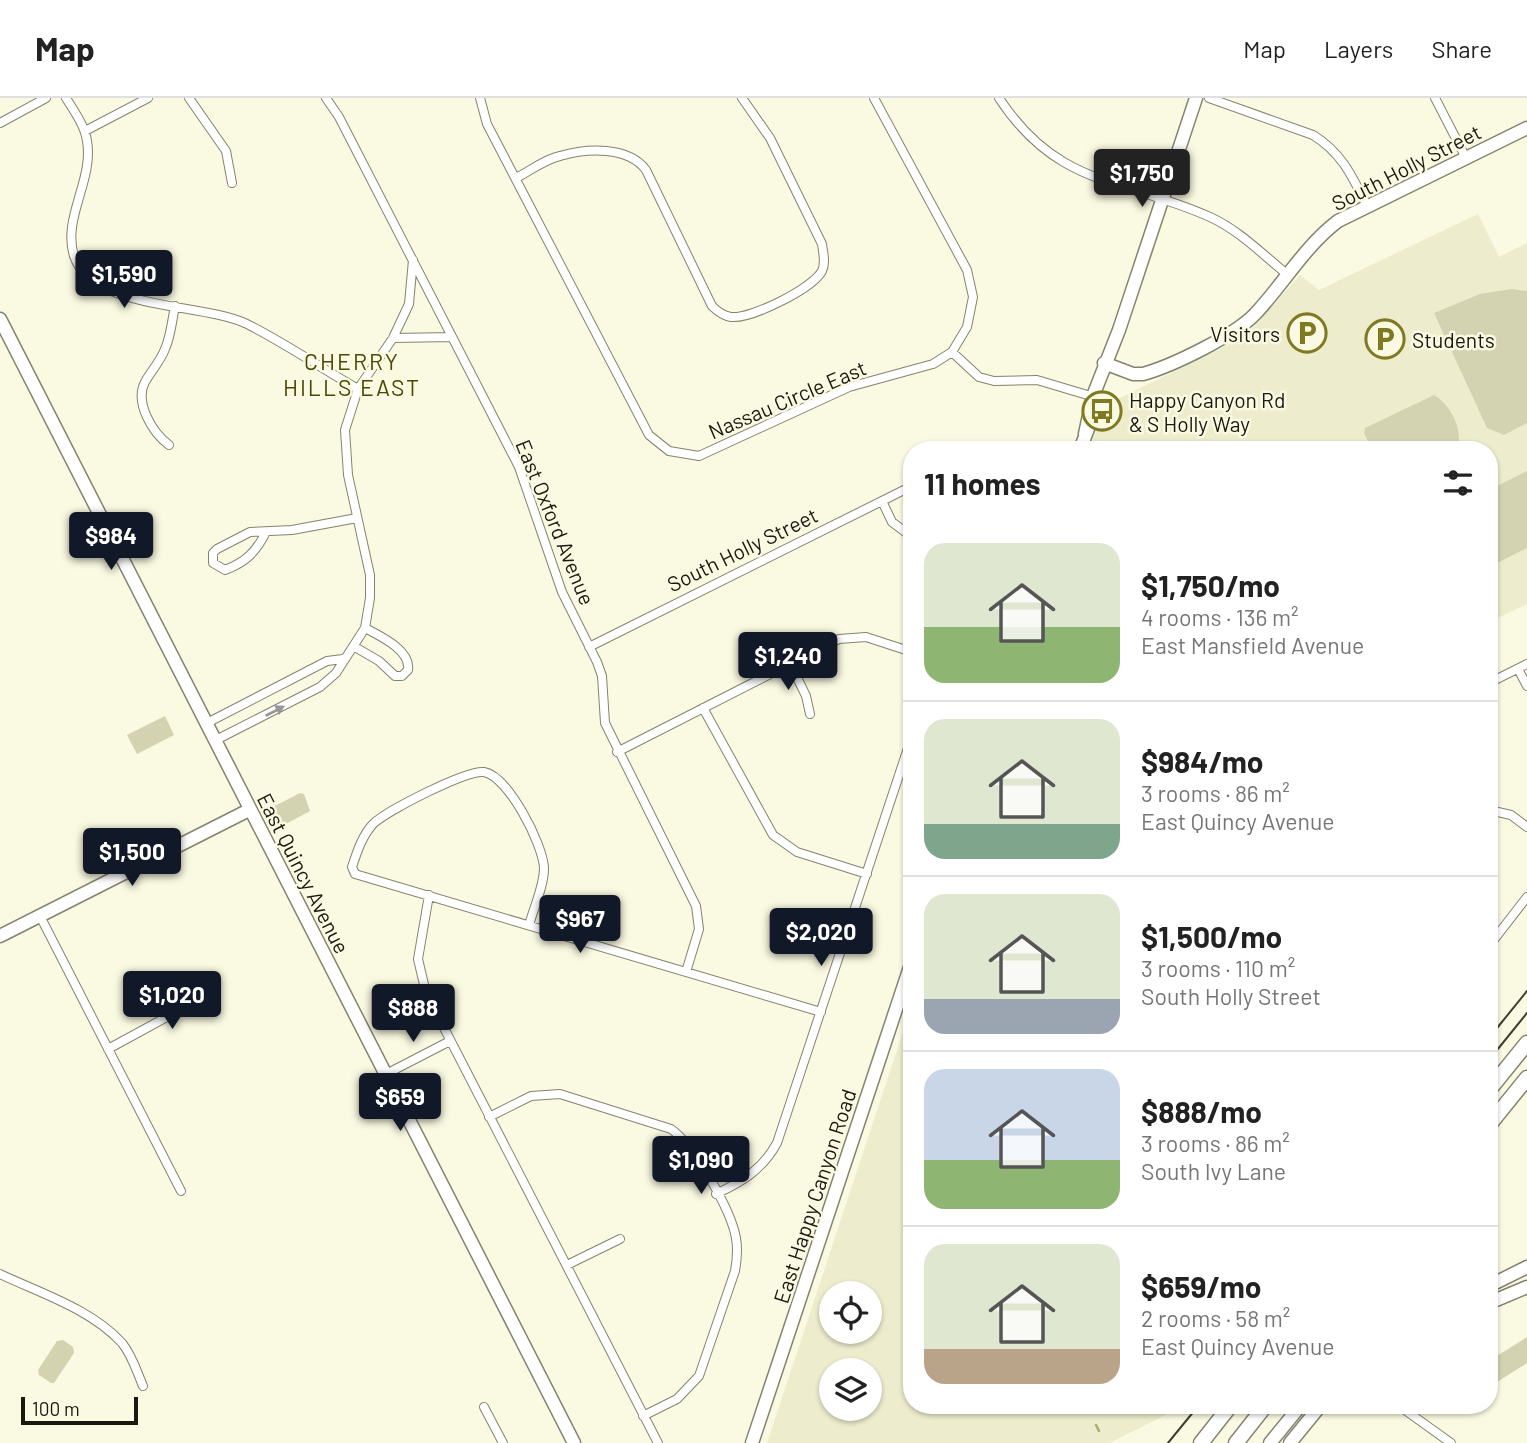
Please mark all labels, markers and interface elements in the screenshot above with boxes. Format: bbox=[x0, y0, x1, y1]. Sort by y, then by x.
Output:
text: Map bbox=[35, 28, 95, 68]
text: Map bbox=[1243, 34, 1286, 63]
text: Layers bbox=[1324, 34, 1393, 63]
text: Share bbox=[1431, 34, 1492, 63]
street label: South Holly Street bbox=[1327, 119, 1485, 215]
pin: $1,750 bbox=[1085, 150, 1199, 209]
text: $1,750 bbox=[1110, 158, 1174, 186]
pin: $1,590 bbox=[67, 250, 181, 310]
text: $1,590 bbox=[91, 259, 157, 287]
parking icon: Visitors bbox=[1286, 312, 1328, 354]
parking icon: Students bbox=[1364, 318, 1406, 360]
place label: Visitors bbox=[1210, 321, 1280, 346]
place label: Students bbox=[1412, 327, 1495, 352]
district label: CHERRY HILLS EAST bbox=[283, 347, 421, 401]
street label: Nassau Circle East bbox=[704, 354, 870, 444]
place label: Happy Canyon Rd & S Holly Way bbox=[1129, 387, 1285, 436]
bus stop icon: Happy Canyon Rd & S Holly Way bbox=[1081, 390, 1123, 432]
street label: East Oxford Avenue bbox=[511, 436, 601, 608]
icon: filters bbox=[1439, 464, 1477, 502]
text: 11 homes bbox=[924, 465, 1041, 501]
street label: South Holly Street bbox=[663, 502, 821, 596]
pin: $984 bbox=[70, 512, 152, 572]
text: $984 bbox=[85, 521, 137, 549]
text: $1,750/mo bbox=[1141, 567, 1280, 603]
icon: home bbox=[980, 571, 1064, 655]
text: 4 rooms · 136 m² bbox=[1141, 603, 1299, 631]
text: East Mansfield Avenue bbox=[1141, 631, 1364, 659]
pin: $1,240 bbox=[731, 632, 845, 692]
text: $1,240 bbox=[754, 641, 822, 669]
one-way arrow bbox=[265, 705, 285, 716]
text: $984/mo bbox=[1141, 743, 1263, 779]
icon: home bbox=[980, 747, 1064, 831]
text: 3 rooms · 86 m² bbox=[1141, 779, 1290, 807]
street label: East Quincy Avenue bbox=[253, 789, 355, 957]
text: East Quincy Avenue bbox=[1141, 807, 1335, 835]
pin: $1,500 bbox=[75, 828, 189, 888]
text: $1,500 bbox=[99, 837, 165, 865]
pin: $967 bbox=[539, 896, 621, 955]
text: $967 bbox=[555, 904, 605, 932]
pin: $2,020 bbox=[764, 908, 878, 968]
text: $2,020 bbox=[786, 917, 856, 945]
text: $1,500/mo bbox=[1141, 918, 1282, 954]
icon: home bbox=[980, 922, 1064, 1006]
text: 3 rooms · 110 m² bbox=[1141, 954, 1295, 982]
pin: $1,020 bbox=[115, 972, 229, 1031]
text: $1,020 bbox=[139, 980, 205, 1008]
text: South Holly Street bbox=[1141, 982, 1321, 1010]
pin: $888 bbox=[372, 984, 454, 1044]
text: $888 bbox=[388, 993, 438, 1021]
pin: $659 bbox=[359, 1074, 441, 1133]
text: $659 bbox=[375, 1082, 425, 1110]
street label: East Happy Canyon Road bbox=[768, 1086, 860, 1306]
text: $888/mo bbox=[1141, 1093, 1262, 1129]
icon: home bbox=[980, 1097, 1064, 1181]
text: 3 rooms · 86 m² bbox=[1141, 1129, 1290, 1157]
pin: $1,090 bbox=[644, 1136, 758, 1196]
text: $1,090 bbox=[668, 1145, 734, 1173]
text: South Ivy Lane bbox=[1141, 1157, 1286, 1185]
text: $659/mo bbox=[1141, 1268, 1261, 1304]
icon: home bbox=[980, 1272, 1064, 1356]
map controls bbox=[819, 1281, 882, 1421]
button: locate bbox=[819, 1281, 882, 1344]
text: 2 rooms · 58 m² bbox=[1141, 1304, 1290, 1332]
text: East Quincy Avenue bbox=[1141, 1332, 1335, 1360]
button: layers bbox=[819, 1358, 882, 1421]
scale bar bbox=[21, 1394, 138, 1426]
text: 100 m bbox=[32, 1397, 80, 1420]

